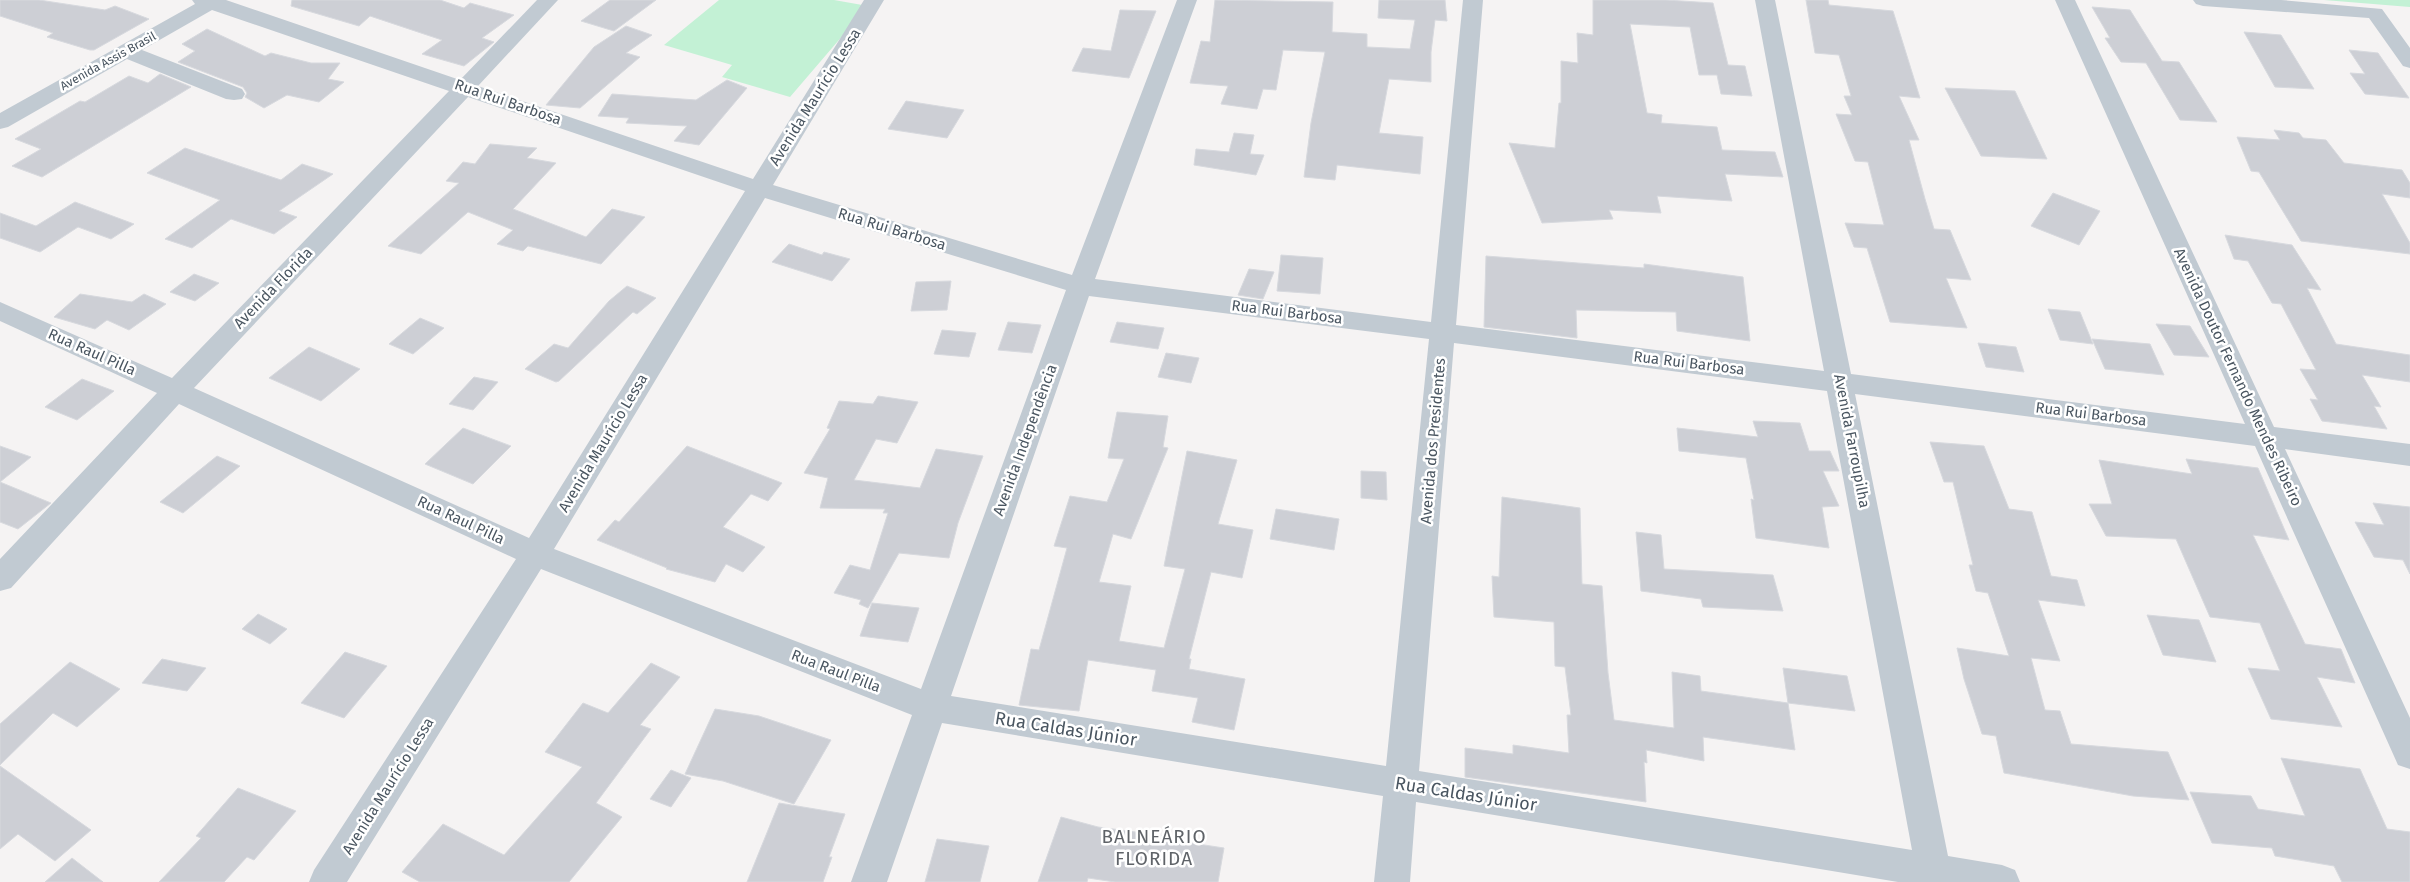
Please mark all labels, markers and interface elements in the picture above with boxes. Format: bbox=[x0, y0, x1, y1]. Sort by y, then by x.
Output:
street label: Avenida Maurício Lessa bbox=[765, 25, 865, 169]
street label: Avenida Assis Brasil bbox=[58, 29, 159, 93]
street label: Rua Rui Barbosa bbox=[452, 75, 564, 129]
street label: Rua Rui Barbosa bbox=[836, 204, 948, 254]
street label: Avenida Florida bbox=[230, 244, 316, 332]
street label: Avenida Doutor Fernando Mendes Ribeiro bbox=[2170, 245, 2306, 509]
street label: Rua Rui Barbosa bbox=[1230, 296, 1344, 328]
street label: Rua Raul Pilla bbox=[45, 325, 139, 379]
street label: Rua Rui Barbosa bbox=[1632, 347, 1746, 379]
street label: Avenida dos Presidentes bbox=[1417, 357, 1449, 525]
street label: Avenida Independência bbox=[989, 362, 1061, 518]
street label: Avenida Maurício Lessa bbox=[555, 371, 651, 515]
street label: Avenida Farroupilha bbox=[1830, 373, 1874, 509]
street label: Rua Rui Barbosa bbox=[2034, 398, 2148, 430]
street label: Rua Raul Pilla bbox=[415, 492, 507, 548]
street label: Rua Raul Pilla bbox=[789, 646, 883, 696]
street label: Rua Caldas Júnior bbox=[994, 707, 1138, 751]
street label: Avenida Maurício Lessa bbox=[338, 714, 438, 858]
street label: Rua Caldas Júnior bbox=[1394, 772, 1538, 816]
district label: BALNEÁRIO FLORIDA bbox=[1101, 825, 1207, 870]

